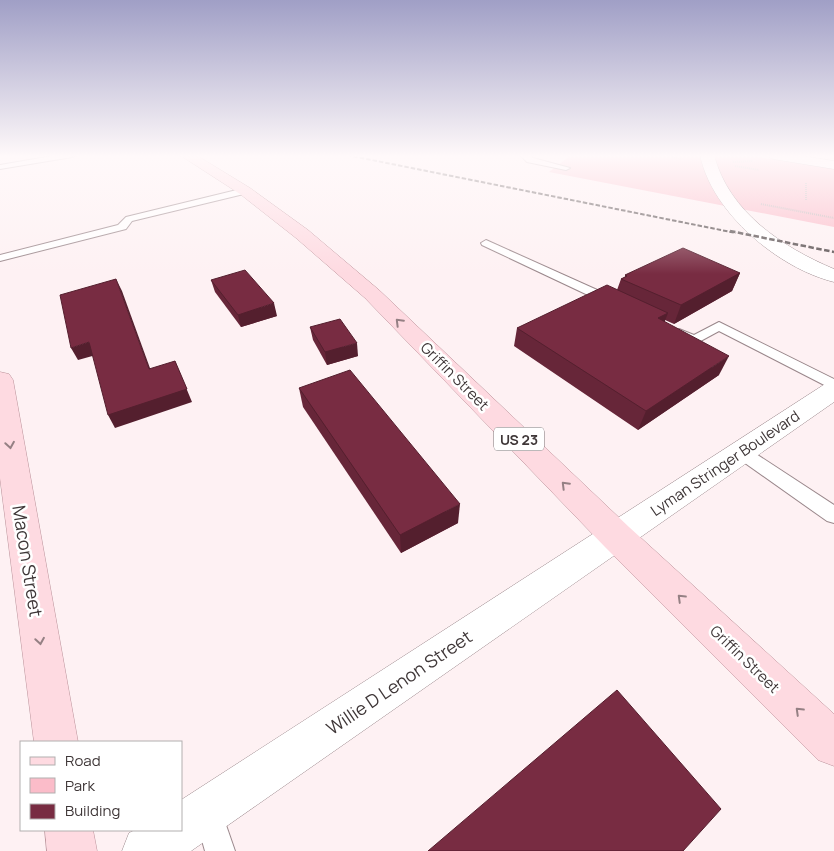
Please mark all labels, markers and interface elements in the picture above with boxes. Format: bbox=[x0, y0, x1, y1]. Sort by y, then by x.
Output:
one-way arrow bbox=[396, 319, 405, 328]
street label: Griffin Street bbox=[416, 337, 494, 415]
street label: Lyman Stringer Boulevard bbox=[646, 405, 804, 521]
road number: US 23 bbox=[494, 428, 544, 450]
one-way arrow bbox=[4, 442, 15, 450]
one-way arrow bbox=[562, 482, 571, 491]
street label: Macon Street bbox=[7, 503, 49, 619]
one-way arrow bbox=[678, 595, 687, 604]
street label: Griffin Street bbox=[706, 620, 784, 698]
street label: Willie D Lenon Street bbox=[321, 624, 477, 740]
one-way arrow bbox=[34, 637, 45, 645]
one-way arrow bbox=[795, 708, 804, 717]
legend bbox=[20, 741, 182, 831]
text: Road bbox=[65, 750, 101, 771]
text: Park bbox=[65, 775, 95, 796]
text: Building bbox=[65, 800, 120, 821]

